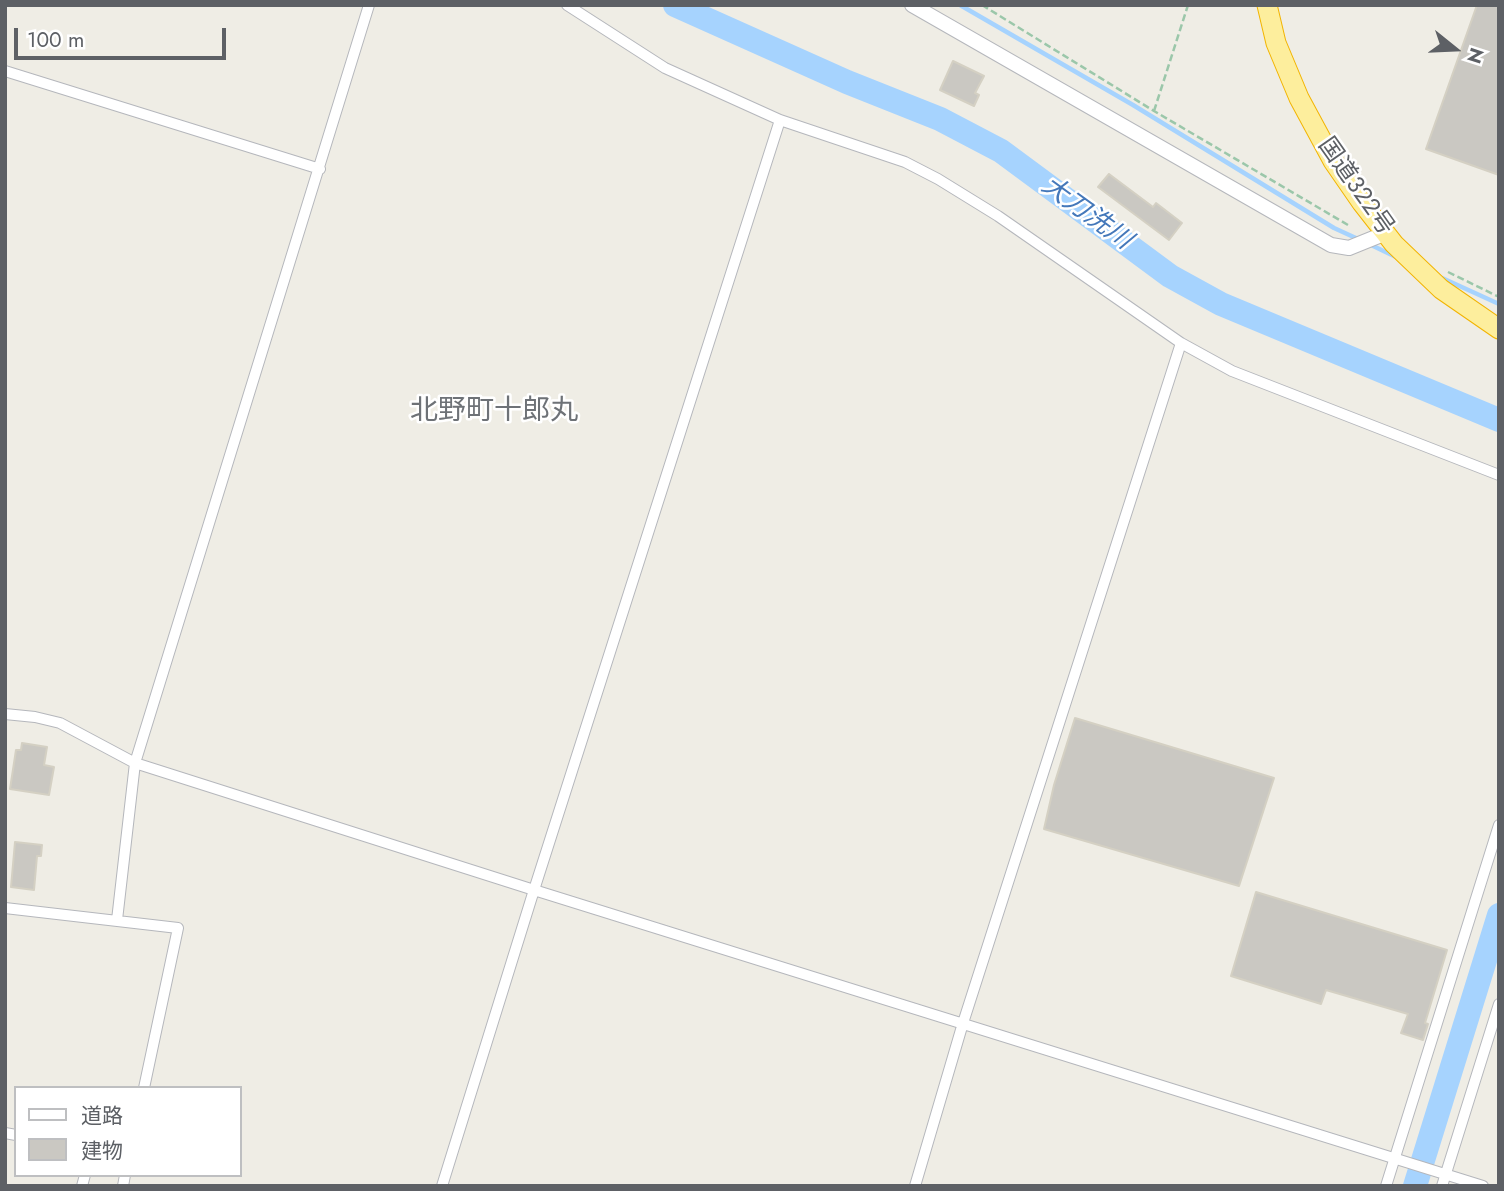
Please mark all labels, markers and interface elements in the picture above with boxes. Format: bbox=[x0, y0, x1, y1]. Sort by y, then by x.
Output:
scale bar bbox=[18, 14, 229, 58]
north arrow bbox=[1420, 14, 1490, 84]
text: 100 m bbox=[27, 25, 84, 55]
text: N bbox=[1460, 44, 1491, 67]
street label: 国道322号 bbox=[1311, 133, 1399, 241]
water label: 大刀洗川 bbox=[1035, 171, 1137, 257]
district label: 北野町十郎丸 bbox=[410, 395, 578, 429]
legend bbox=[14, 1086, 242, 1177]
text: 道路 bbox=[81, 1101, 123, 1131]
text: 建物 bbox=[81, 1136, 123, 1166]

